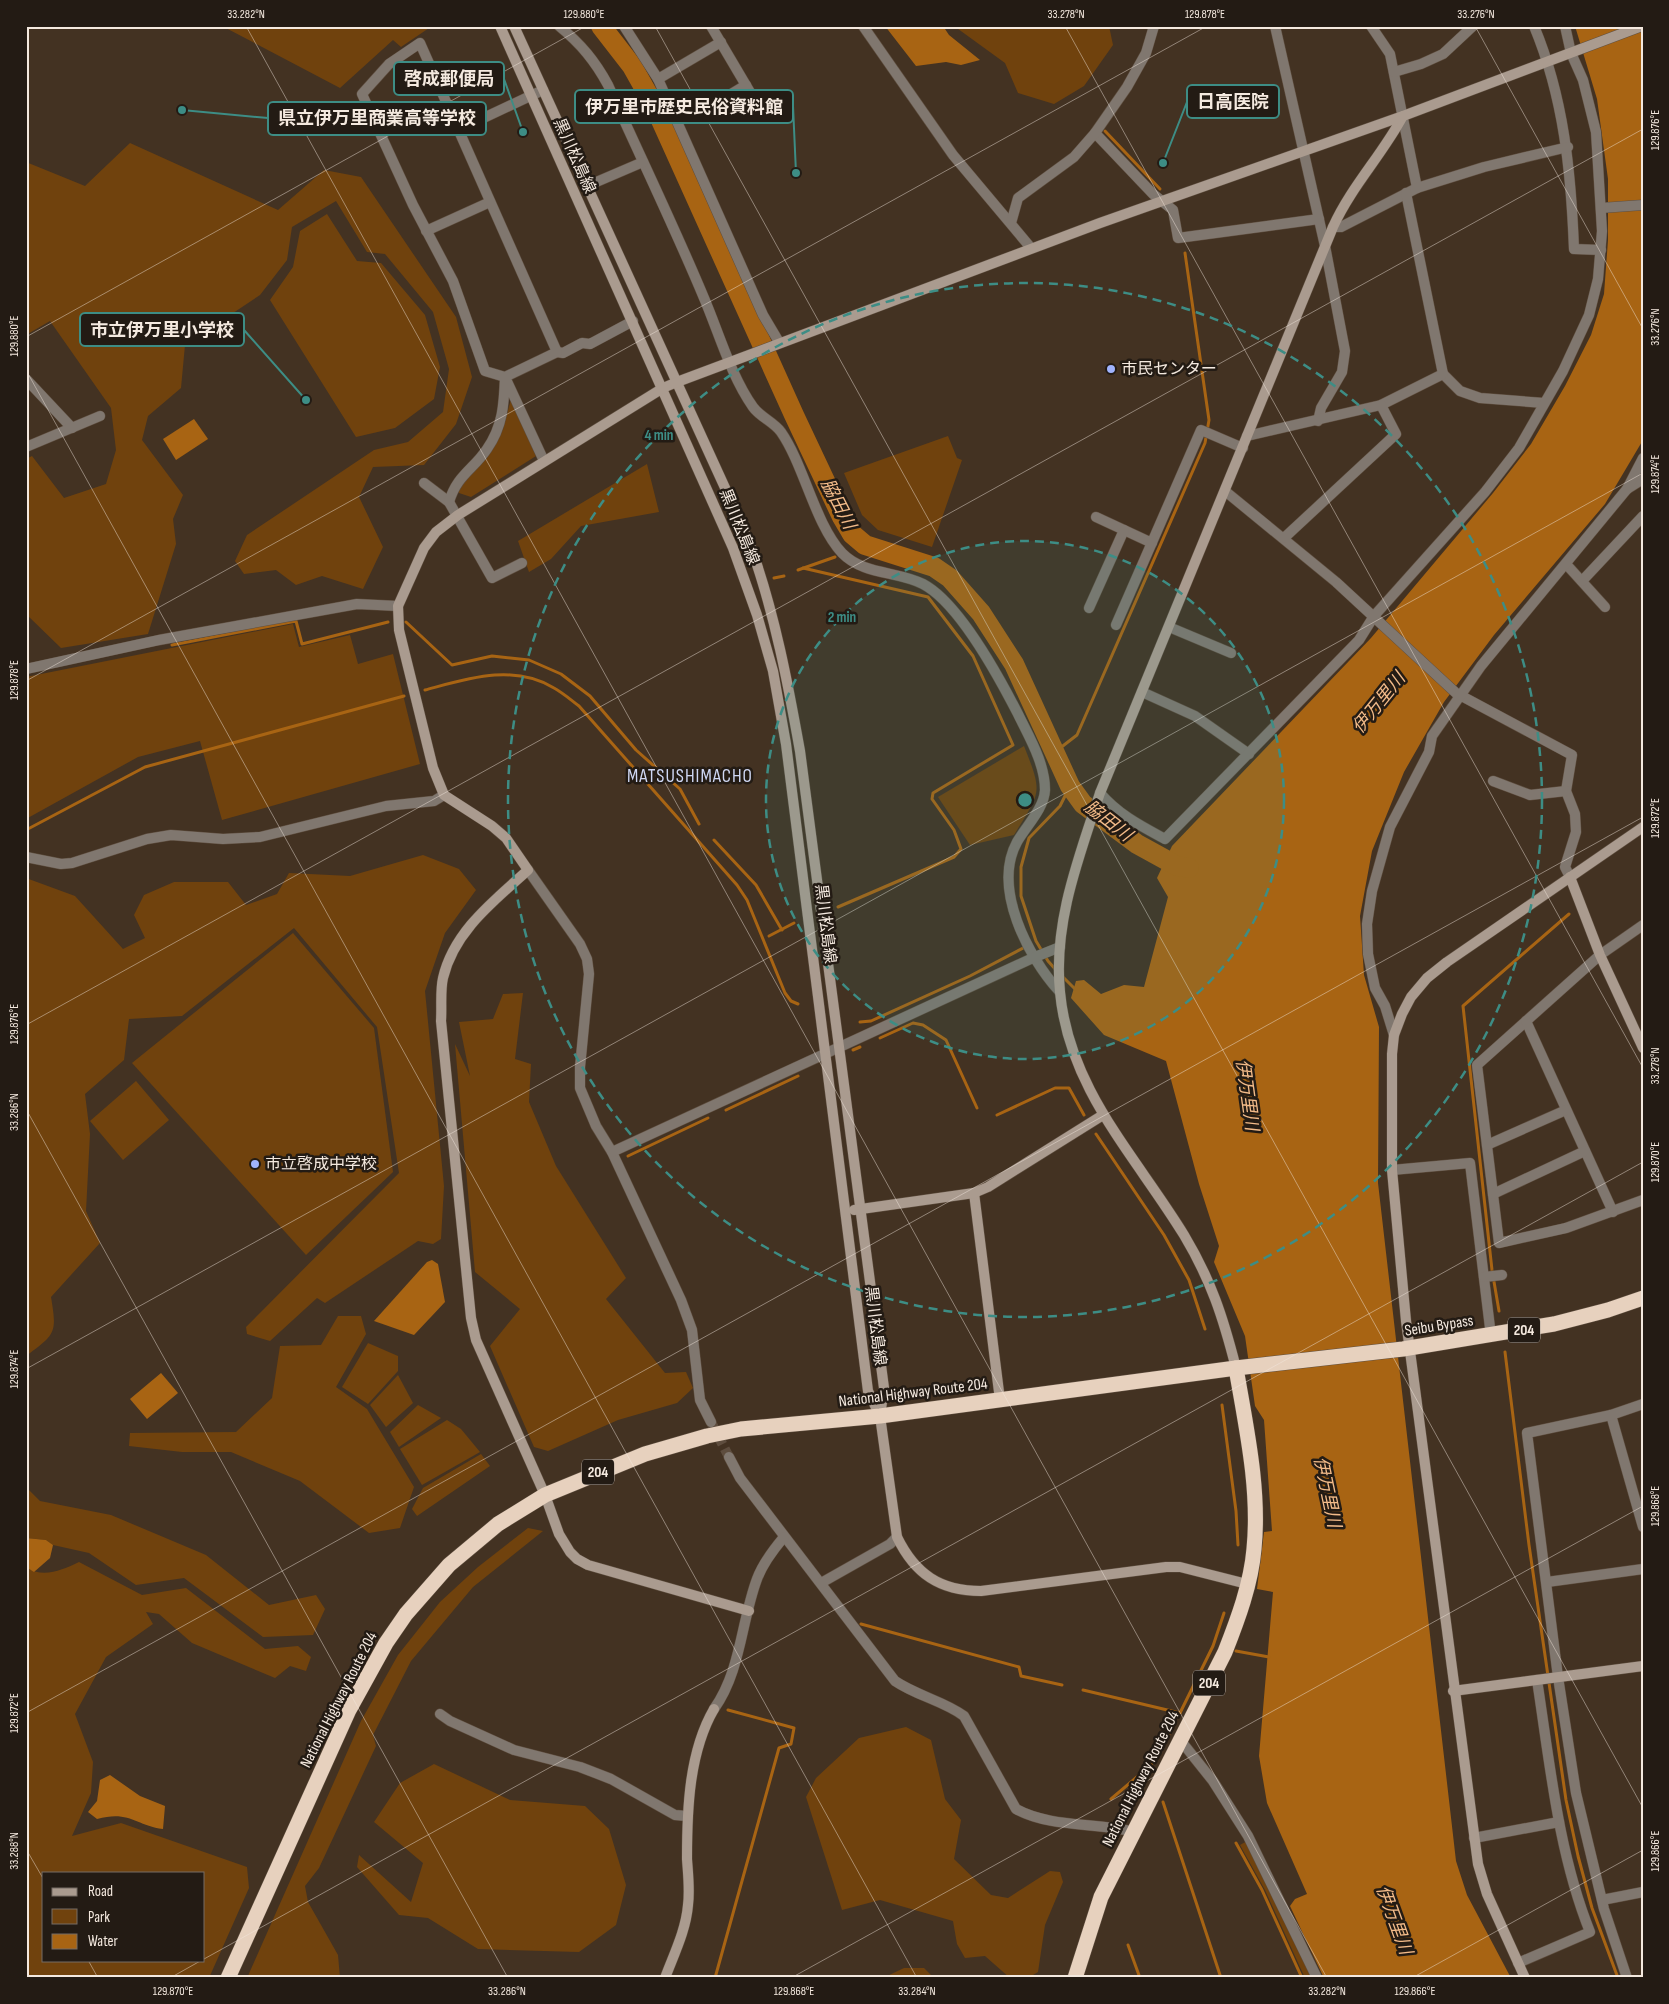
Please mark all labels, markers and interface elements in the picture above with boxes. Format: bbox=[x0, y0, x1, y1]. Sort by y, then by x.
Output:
text: 33.282°N bbox=[227, 7, 265, 22]
text: 129.880°E bbox=[564, 7, 605, 22]
text: 33.278°N bbox=[1047, 7, 1085, 22]
text: 129.878°E bbox=[1185, 7, 1225, 22]
text: 33.276°N bbox=[1457, 7, 1495, 22]
callout: 啓成郵便局 bbox=[394, 62, 504, 95]
text: 啓成郵便局 bbox=[404, 69, 494, 90]
callout: 日高医院 bbox=[1187, 85, 1279, 118]
callout: 伊万里市歴史民俗資料館 bbox=[575, 90, 793, 123]
text: 日高医院 bbox=[1197, 92, 1269, 113]
text: 伊万里市歴史民俗資料館 bbox=[585, 97, 783, 118]
callout: 県立伊万里商業高等学校 bbox=[268, 102, 486, 135]
text: 県立伊万里商業高等学校 bbox=[278, 108, 476, 129]
text: 129.876°E bbox=[1648, 110, 1663, 150]
street label: 黒川松島線 bbox=[549, 116, 599, 196]
text: 33.276°N bbox=[1648, 308, 1663, 346]
callout: 市立伊万里小学校 bbox=[80, 313, 244, 346]
text: 129.880°E bbox=[7, 315, 22, 356]
text: 市立伊万里小学校 bbox=[90, 320, 234, 341]
place label: 市民センター bbox=[1121, 360, 1217, 379]
marker: 市民センター bbox=[1105, 363, 1117, 375]
text: 4 min bbox=[645, 426, 673, 445]
text: 129.874°E bbox=[1648, 454, 1663, 494]
water label: 脇田川 bbox=[816, 475, 861, 535]
street label: 黒川松島線 bbox=[715, 486, 763, 568]
text: 2 min bbox=[828, 608, 856, 627]
text: 129.878°E bbox=[7, 660, 22, 700]
water label: 伊万里川 bbox=[1348, 667, 1411, 738]
district label: MATSUSHIMACHO bbox=[627, 765, 753, 788]
centre of rings bbox=[1016, 791, 1034, 809]
water label: 脇田川 bbox=[1080, 796, 1137, 847]
text: 129.872°E bbox=[1648, 798, 1663, 838]
street label: 黒川松島線 bbox=[811, 883, 839, 965]
text: 129.876°E bbox=[7, 1004, 22, 1044]
text: 33.278°N bbox=[1648, 1047, 1663, 1085]
water label: 伊万里川 bbox=[1232, 1058, 1263, 1134]
text: 33.286°N bbox=[7, 1093, 22, 1131]
text: 129.870°E bbox=[1648, 1142, 1663, 1182]
place label: 市立啓成中学校 bbox=[265, 1155, 377, 1174]
marker: 市立啓成中学校 bbox=[249, 1158, 261, 1170]
street label: 黒川松島線 bbox=[861, 1285, 889, 1367]
street label: Seibu Bypass bbox=[1403, 1311, 1475, 1341]
road number: 204 bbox=[1508, 1318, 1540, 1342]
text: 129.874°E bbox=[7, 1349, 22, 1389]
street label: National Highway Route 204 bbox=[837, 1374, 989, 1412]
water label: 伊万里川 bbox=[1309, 1455, 1345, 1531]
road number: 204 bbox=[582, 1460, 614, 1484]
text: 129.868°E bbox=[1648, 1486, 1663, 1526]
street label: National Highway Route 204 bbox=[297, 1629, 382, 1771]
road number: 204 bbox=[1193, 1670, 1225, 1696]
text: 129.872°E bbox=[7, 1693, 22, 1733]
street label: National Highway Route 204 bbox=[1099, 1708, 1184, 1850]
text: 129.866°E bbox=[1648, 1831, 1663, 1871]
text: 33.288°N bbox=[7, 1832, 22, 1870]
legend bbox=[42, 1872, 205, 1962]
text: Road bbox=[88, 1882, 113, 1901]
water label: 伊万里川 bbox=[1372, 1883, 1417, 1959]
text: Park bbox=[88, 1908, 110, 1927]
text: Water bbox=[88, 1932, 119, 1951]
text: 129.870°E bbox=[153, 1984, 193, 1999]
text: 33.286°N bbox=[488, 1984, 526, 1999]
text: 129.868°E bbox=[774, 1984, 814, 1999]
text: 33.284°N bbox=[898, 1984, 936, 1999]
text: 33.282°N bbox=[1308, 1984, 1346, 1999]
text: 129.866°E bbox=[1395, 1984, 1435, 1999]

